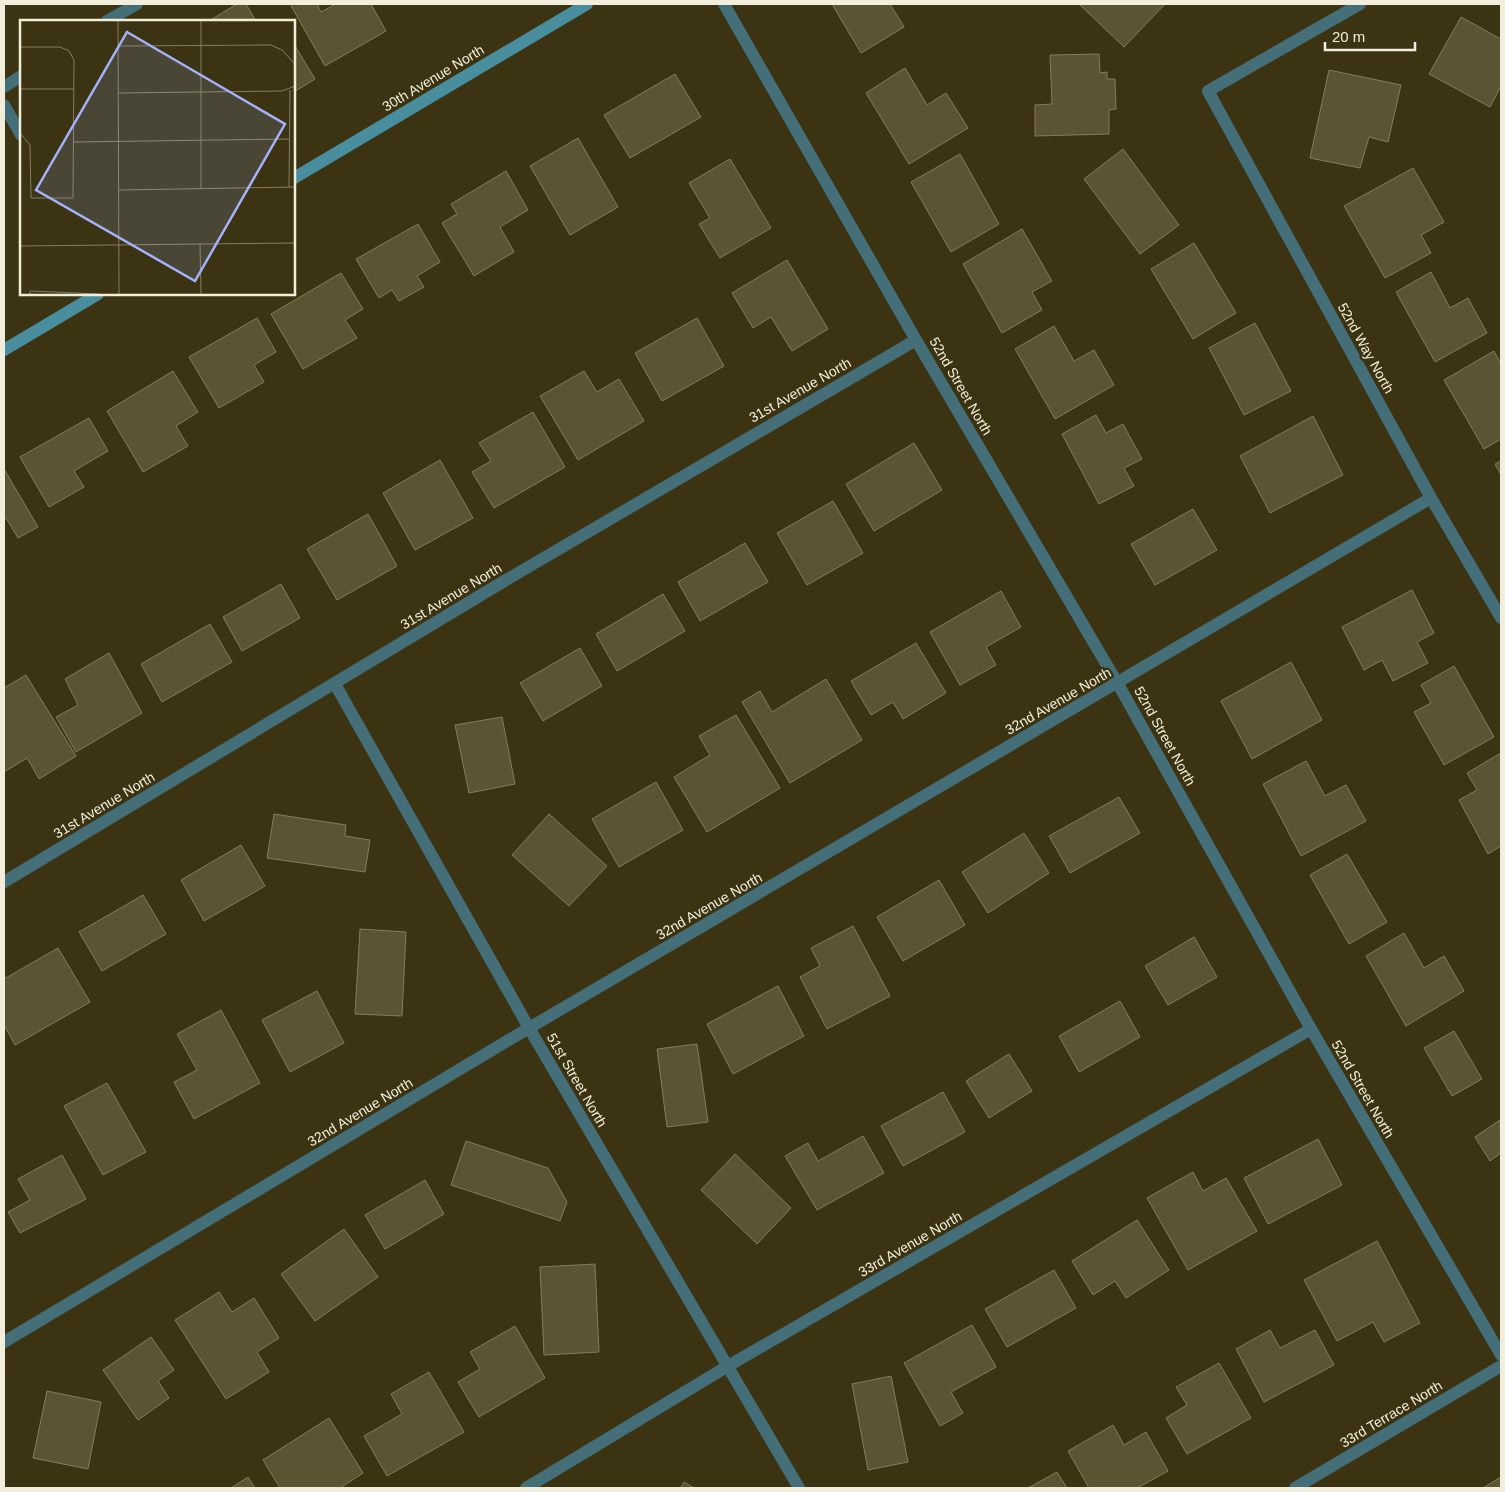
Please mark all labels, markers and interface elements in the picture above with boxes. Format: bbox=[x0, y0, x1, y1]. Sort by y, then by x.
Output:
inset map bbox=[20, 20, 295, 295]
scale bar bbox=[1325, 20, 1415, 52]
text: 20 m bbox=[1332, 28, 1365, 45]
street label: 30th Avenue North bbox=[379, 41, 487, 115]
street label: 52nd Way North bbox=[1335, 300, 1397, 396]
street label: 52nd Street North bbox=[926, 334, 996, 438]
street label: 31st Avenue North bbox=[746, 354, 854, 426]
street label: 31st Avenue North bbox=[398, 560, 504, 632]
street label: 32nd Avenue North bbox=[1002, 664, 1114, 738]
street label: 52nd Street North bbox=[1131, 684, 1199, 788]
street label: 31st Avenue North bbox=[51, 769, 157, 841]
street label: 32nd Avenue North bbox=[653, 869, 765, 943]
street label: 51st Street North bbox=[544, 1030, 610, 1130]
street label: 52nd Street North bbox=[1328, 1037, 1398, 1141]
street label: 32nd Avenue North bbox=[305, 1074, 415, 1150]
street label: 33rd Avenue North bbox=[856, 1208, 964, 1280]
street label: 33rd Terrace North bbox=[1337, 1377, 1445, 1451]

